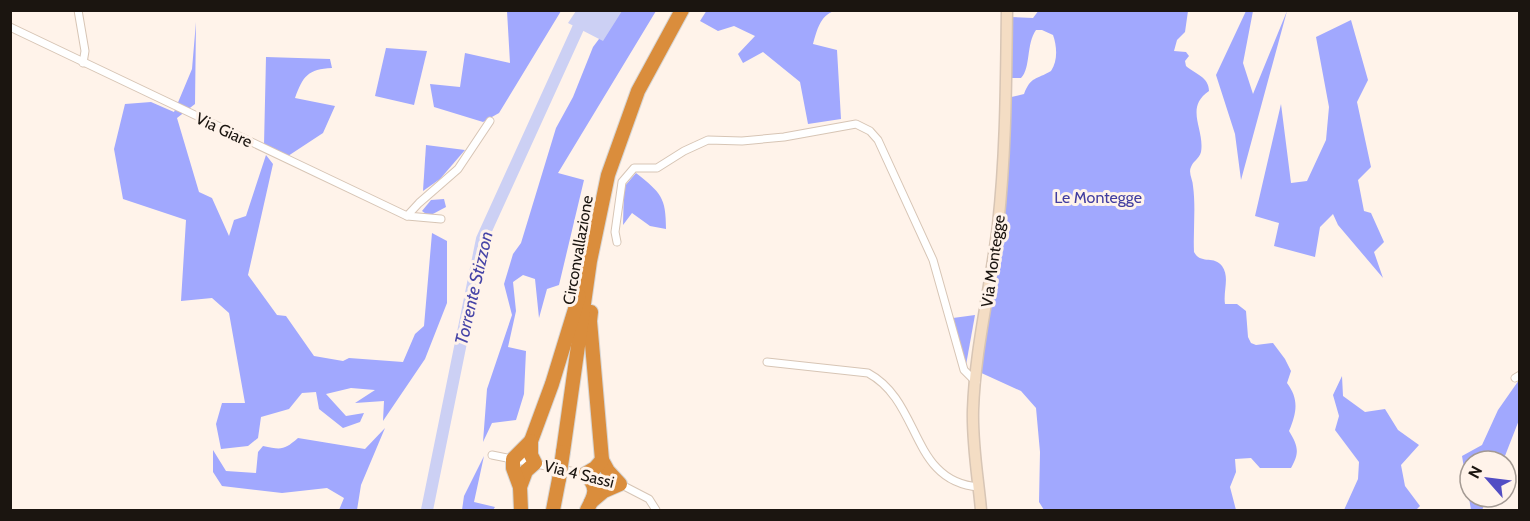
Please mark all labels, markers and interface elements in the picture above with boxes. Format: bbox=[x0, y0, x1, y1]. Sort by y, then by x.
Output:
street label: Via Giare bbox=[193, 109, 255, 151]
park label: Le Montegge bbox=[1054, 188, 1142, 207]
street label: Circonvallazione bbox=[559, 194, 597, 306]
street label: Via Montegge bbox=[977, 214, 1009, 308]
water label: Torrente Stizzon bbox=[450, 229, 498, 347]
north arrow bbox=[1458, 449, 1518, 509]
street label: Via 4 Sassi bbox=[542, 456, 616, 492]
text: N bbox=[1464, 463, 1486, 482]

